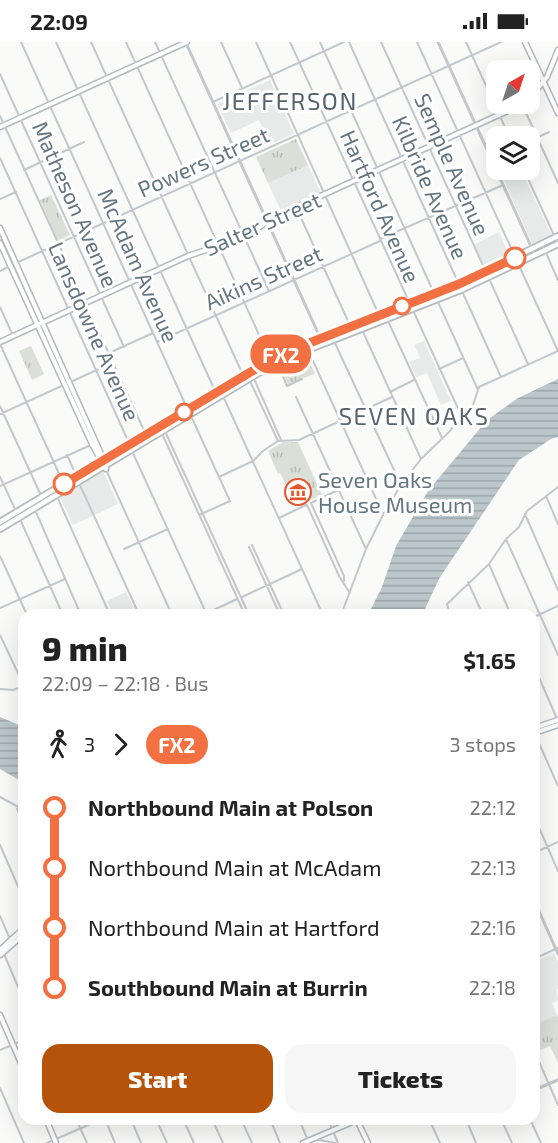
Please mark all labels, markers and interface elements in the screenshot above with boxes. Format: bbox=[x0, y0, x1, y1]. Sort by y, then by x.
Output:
text: 22:09 bbox=[30, 8, 88, 34]
north arrow bbox=[486, 60, 540, 114]
map controls bbox=[486, 60, 540, 180]
district label: JEFFERSON bbox=[222, 86, 358, 115]
street label: Semple Avenue bbox=[410, 89, 496, 239]
street label: Kilbride Avenue bbox=[388, 111, 474, 263]
street label: Matheson Avenue bbox=[28, 117, 124, 291]
street label: Powers Street bbox=[133, 120, 273, 202]
street label: Hartford Avenue bbox=[336, 126, 426, 286]
button: layers bbox=[486, 126, 540, 180]
street label: McAdam Avenue bbox=[93, 184, 185, 346]
street label: Salter Street bbox=[199, 186, 325, 260]
street label: Lansdowne Avenue bbox=[44, 237, 146, 425]
street label: Aikins Street bbox=[200, 240, 326, 314]
unlabelled marker bbox=[504, 247, 526, 269]
unlabelled marker bbox=[393, 297, 411, 315]
line badge: FX2 bbox=[246, 334, 316, 374]
text: FX2 bbox=[262, 342, 300, 367]
district label: SEVEN OAKS bbox=[339, 401, 489, 430]
unlabelled marker bbox=[175, 403, 193, 421]
place label: Seven Oaks House Museum bbox=[318, 466, 472, 517]
unlabelled marker bbox=[53, 473, 75, 495]
museum icon: Seven Oaks House Museum bbox=[283, 477, 313, 507]
text: 9 min bbox=[42, 628, 128, 668]
text: $1.65 bbox=[463, 647, 516, 673]
text: 22:09 – 22:18 · Bus bbox=[42, 671, 208, 695]
icon: walk bbox=[42, 728, 75, 761]
icon: forward bbox=[104, 728, 137, 761]
text: 3 bbox=[84, 732, 95, 756]
text: FX2 bbox=[158, 732, 196, 757]
text: 3 stops bbox=[450, 732, 516, 756]
text: Northbound Main at Polson bbox=[88, 794, 373, 820]
text: 22:12 bbox=[470, 795, 516, 819]
text: Northbound Main at McAdam bbox=[88, 854, 381, 880]
text: 22:13 bbox=[470, 855, 516, 879]
text: Northbound Main at Hartford bbox=[88, 914, 380, 940]
text: 22:16 bbox=[469, 915, 516, 939]
text: Southbound Main at Burrin bbox=[88, 974, 368, 1000]
text: 22:18 bbox=[469, 975, 516, 999]
button: Start bbox=[42, 1044, 273, 1113]
button: Tickets bbox=[285, 1044, 516, 1113]

